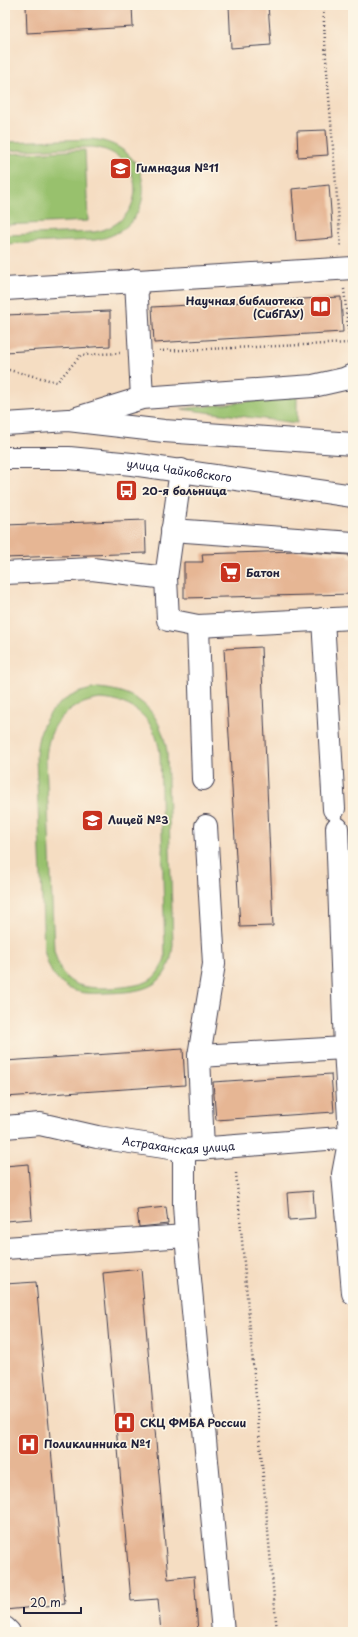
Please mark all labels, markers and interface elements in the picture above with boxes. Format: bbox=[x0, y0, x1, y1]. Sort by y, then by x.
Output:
school or university icon: Гимназия №11 bbox=[107, 155, 133, 181]
place label: Гимназия №11 bbox=[136, 159, 219, 176]
place label: Научная библиотека (СибГАУ) bbox=[186, 292, 305, 322]
library icon: Научная библиотека (СибГАУ) bbox=[307, 294, 333, 320]
street label: улица Чайковского bbox=[126, 455, 233, 486]
bus stop icon: 20-я больница bbox=[113, 478, 139, 504]
place label: 20-я больница bbox=[142, 482, 227, 499]
supermarket icon: Батон bbox=[217, 560, 243, 586]
place label: Батон bbox=[246, 564, 280, 581]
school or university icon: Лицей №3 bbox=[80, 807, 106, 833]
place label: Лицей №3 bbox=[108, 811, 168, 828]
street label: Астраханская улица bbox=[121, 1132, 236, 1158]
hospital icon: СКЦ ФМБА России bbox=[111, 1410, 137, 1436]
place label: СКЦ ФМБА России bbox=[140, 1414, 246, 1431]
hospital icon: Поликлинника №1 bbox=[15, 1431, 41, 1457]
place label: Поликлинника №1 bbox=[44, 1435, 150, 1452]
scale bar bbox=[24, 1589, 81, 1615]
text: 20 m bbox=[30, 1593, 61, 1611]

